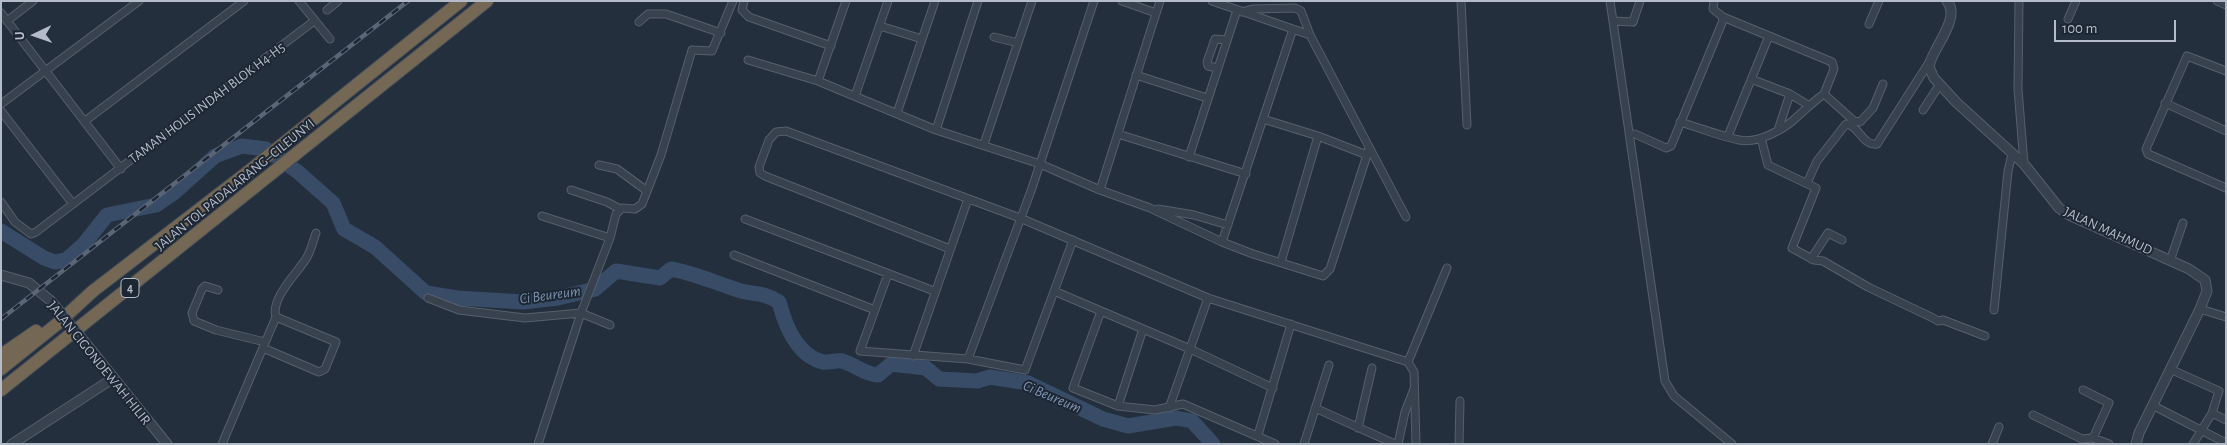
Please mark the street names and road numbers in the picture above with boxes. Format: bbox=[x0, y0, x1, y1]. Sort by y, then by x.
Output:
street label: TAMAN HOLIS INDAH BLOK H4-H5 bbox=[126, 39, 288, 167]
street label: JALAN TOL PADALARANG–CILEUNYI bbox=[152, 115, 318, 255]
street label: JALAN MAHMUD bbox=[2061, 203, 2155, 259]
road number: 4 bbox=[121, 278, 139, 298]
street label: JALAN CIGONDEWAH HILIR bbox=[44, 298, 154, 428]

